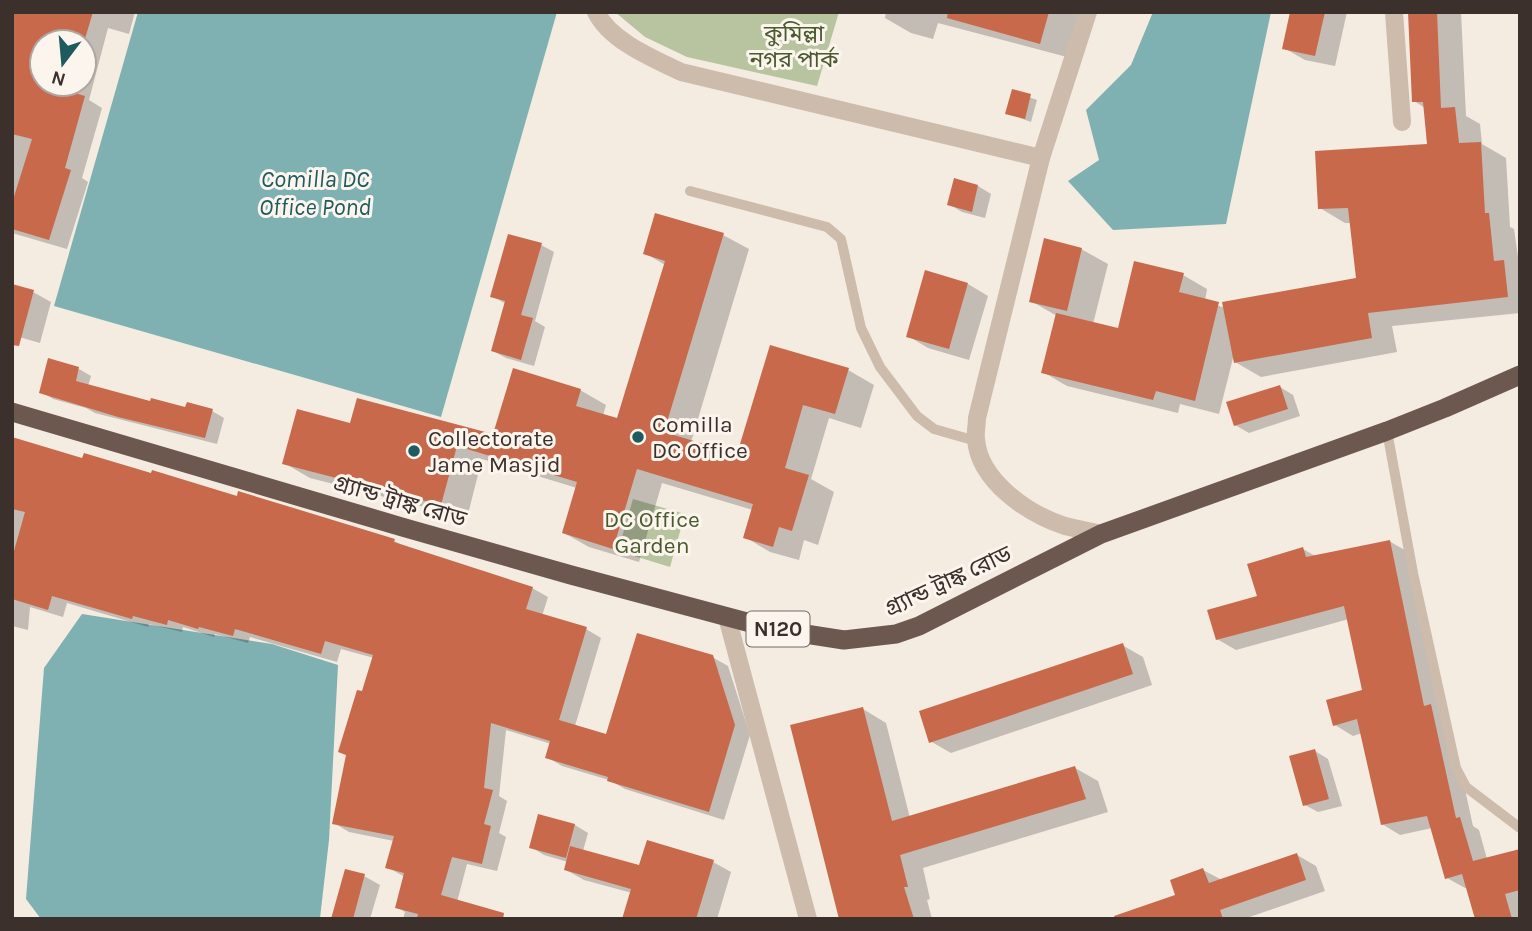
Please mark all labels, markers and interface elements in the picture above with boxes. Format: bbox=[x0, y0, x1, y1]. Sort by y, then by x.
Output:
park label: কুমিল্লা নগর পার্ক bbox=[748, 20, 839, 73]
north arrow bbox=[28, 28, 98, 98]
text: N bbox=[49, 66, 68, 91]
water label: Comilla DC Office Pond bbox=[259, 165, 371, 221]
place label: Comilla DC Office bbox=[652, 411, 748, 464]
place label: Collectorate Jame Masjid bbox=[428, 425, 561, 478]
marker: Comilla DC Office bbox=[630, 429, 646, 445]
marker: Collectorate Jame Masjid bbox=[406, 443, 422, 459]
street label: গ্র্যান্ড ট্রাঙ্ক রোড bbox=[331, 469, 470, 533]
park label: DC Office Garden bbox=[604, 506, 700, 559]
street label: গ্র্যান্ড ট্রাঙ্ক রোড bbox=[880, 540, 1016, 622]
road number: N120 bbox=[746, 612, 810, 646]

